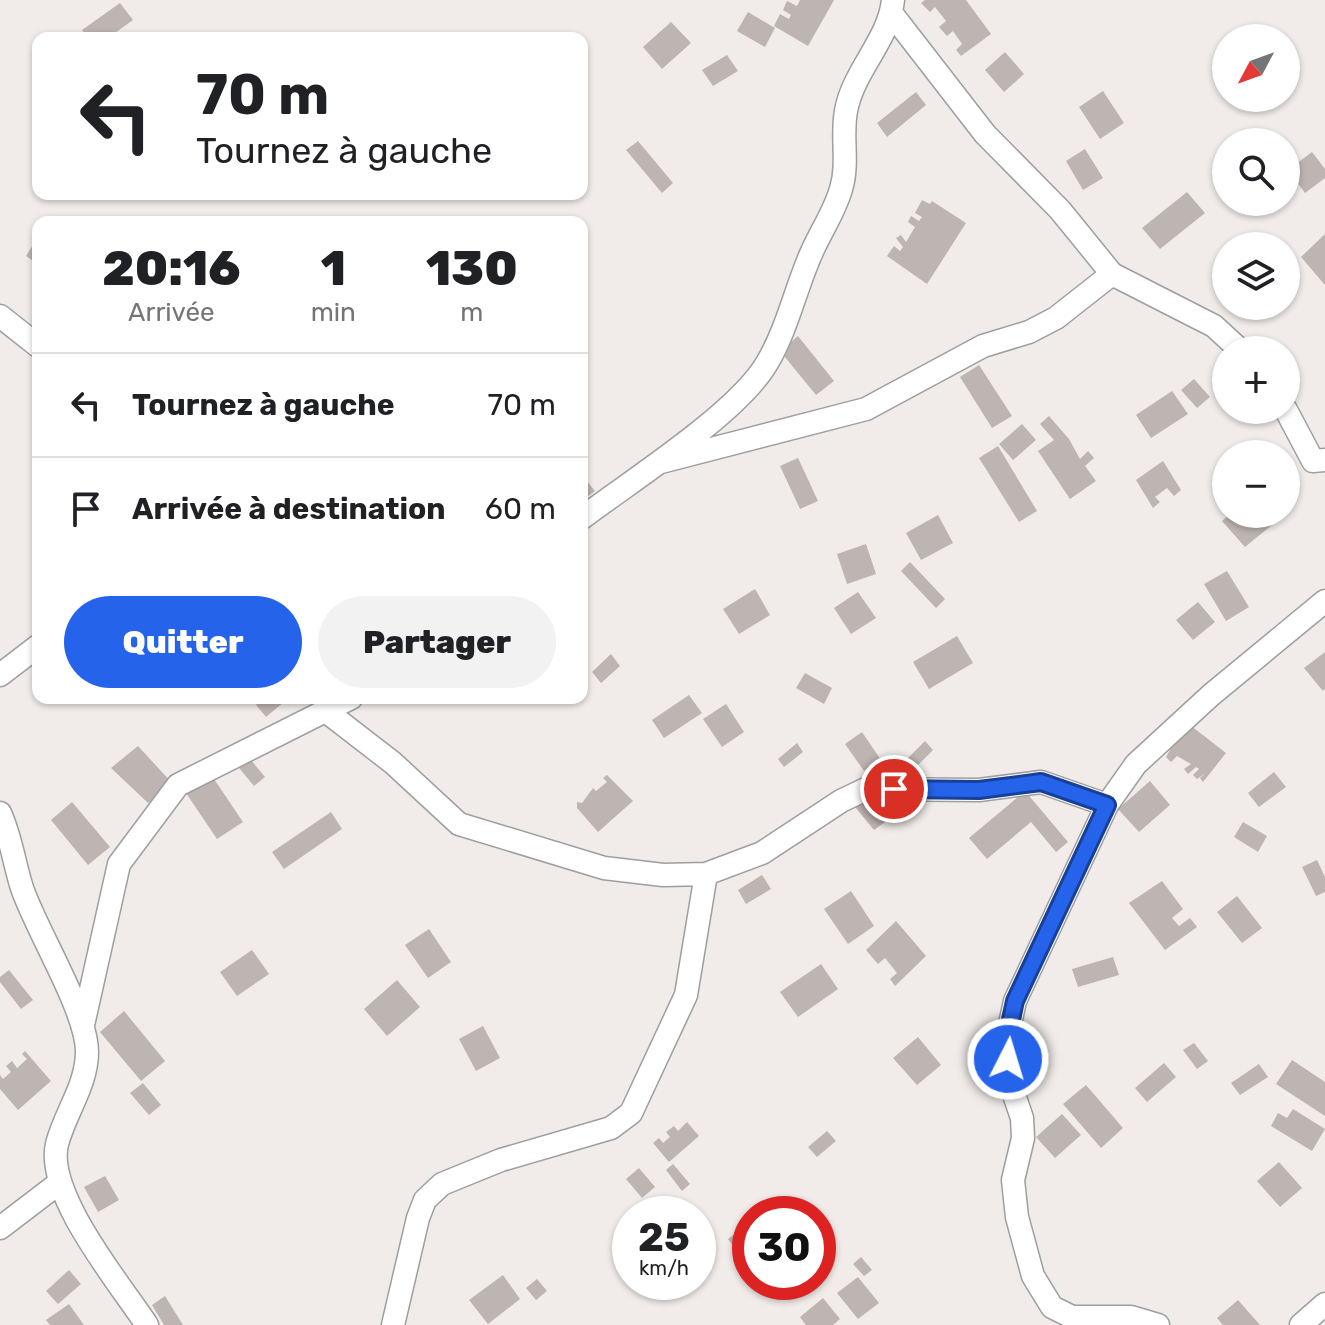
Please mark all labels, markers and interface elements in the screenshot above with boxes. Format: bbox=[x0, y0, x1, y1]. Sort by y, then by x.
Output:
north arrow bbox=[1212, 24, 1300, 112]
map controls bbox=[1212, 24, 1300, 528]
text: 70 m bbox=[196, 62, 329, 128]
icon: left bbox=[64, 64, 168, 168]
button: search bbox=[1212, 128, 1300, 216]
text: Tournez à gauche bbox=[196, 129, 492, 172]
button: layers bbox=[1212, 232, 1300, 320]
text: 20:16 bbox=[102, 240, 241, 297]
text: 1 bbox=[321, 240, 346, 297]
text: 130 bbox=[426, 240, 518, 297]
text: Arrivée bbox=[128, 297, 215, 328]
text: min bbox=[311, 297, 356, 328]
text: m bbox=[460, 297, 483, 328]
button: + bbox=[1212, 336, 1300, 424]
icon: left bbox=[64, 383, 108, 427]
text: Tournez à gauche bbox=[132, 387, 395, 423]
text: 70 m bbox=[488, 387, 556, 423]
button: − bbox=[1212, 440, 1300, 528]
icon: arrive bbox=[64, 487, 108, 531]
text: Arrivée à destination bbox=[132, 491, 446, 527]
text: 60 m bbox=[485, 491, 556, 527]
button: Quitter bbox=[64, 596, 302, 688]
button: Partager bbox=[318, 596, 556, 688]
pin bbox=[860, 755, 928, 823]
icon: arrive bbox=[872, 767, 916, 811]
position arrow bbox=[966, 1017, 1050, 1101]
speed limit sign: 30 bbox=[732, 1196, 836, 1300]
text: 25 bbox=[638, 1214, 690, 1261]
text: km/h bbox=[639, 1256, 689, 1280]

